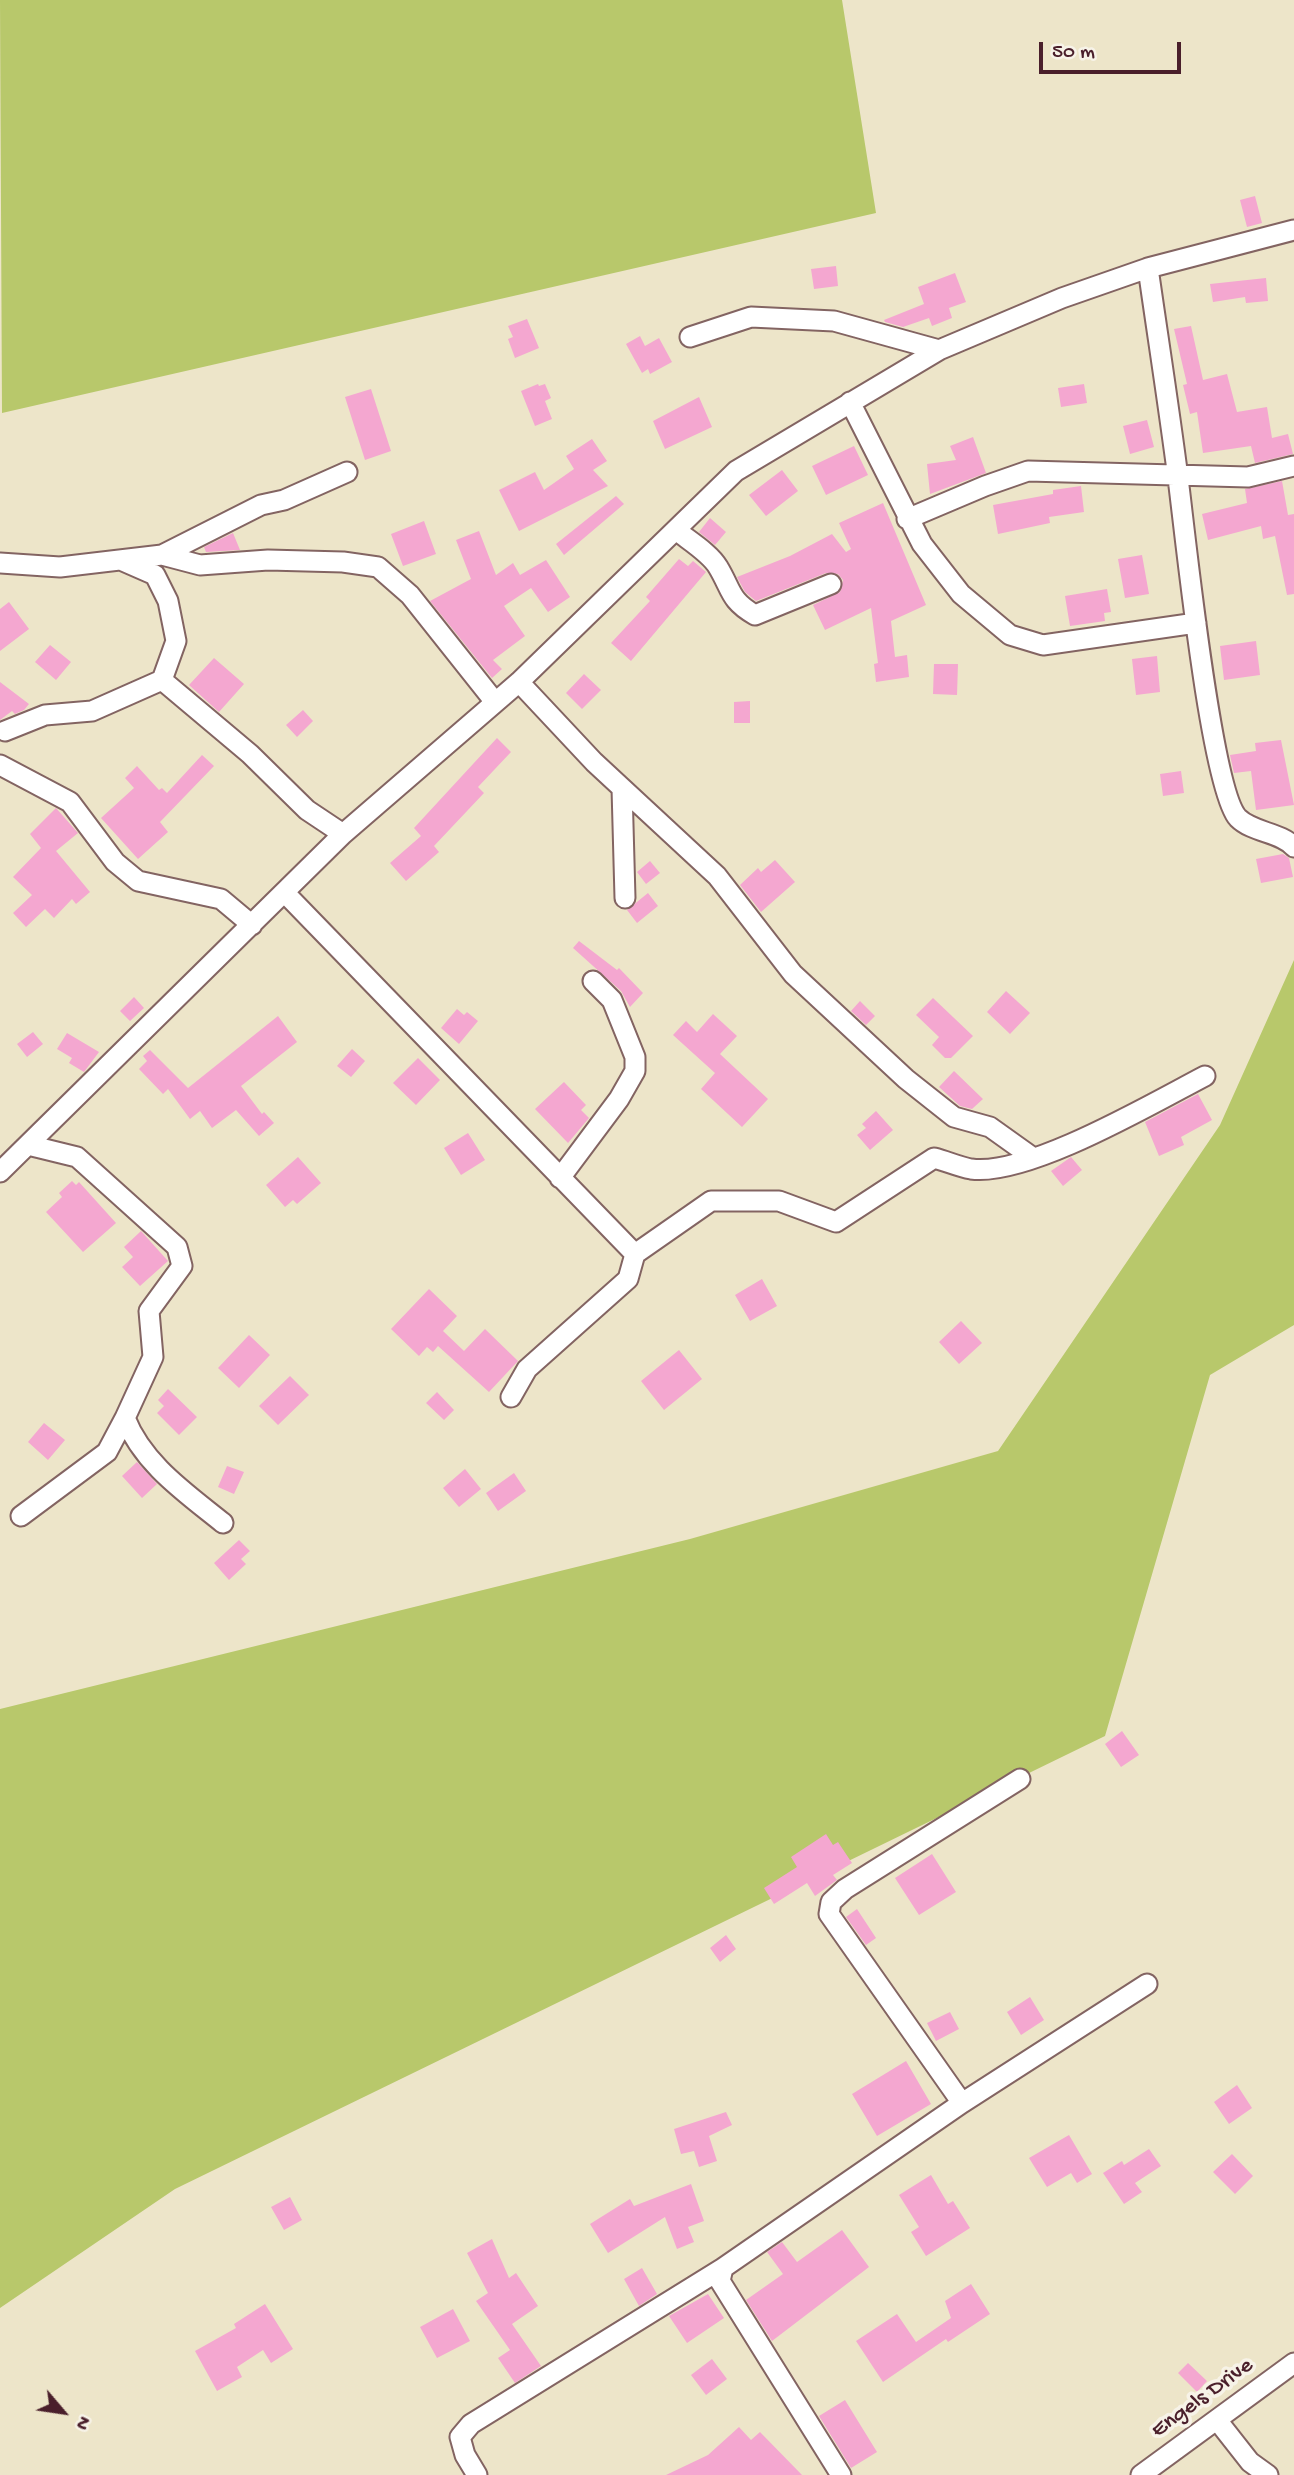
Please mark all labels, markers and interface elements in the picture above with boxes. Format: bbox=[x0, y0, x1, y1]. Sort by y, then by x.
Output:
scale bar bbox=[1042, 28, 1184, 72]
text: 50 m bbox=[1052, 41, 1095, 66]
street label: Engels Drive bbox=[1147, 2353, 1259, 2445]
north arrow bbox=[28, 2377, 98, 2447]
text: N bbox=[69, 2411, 95, 2433]

